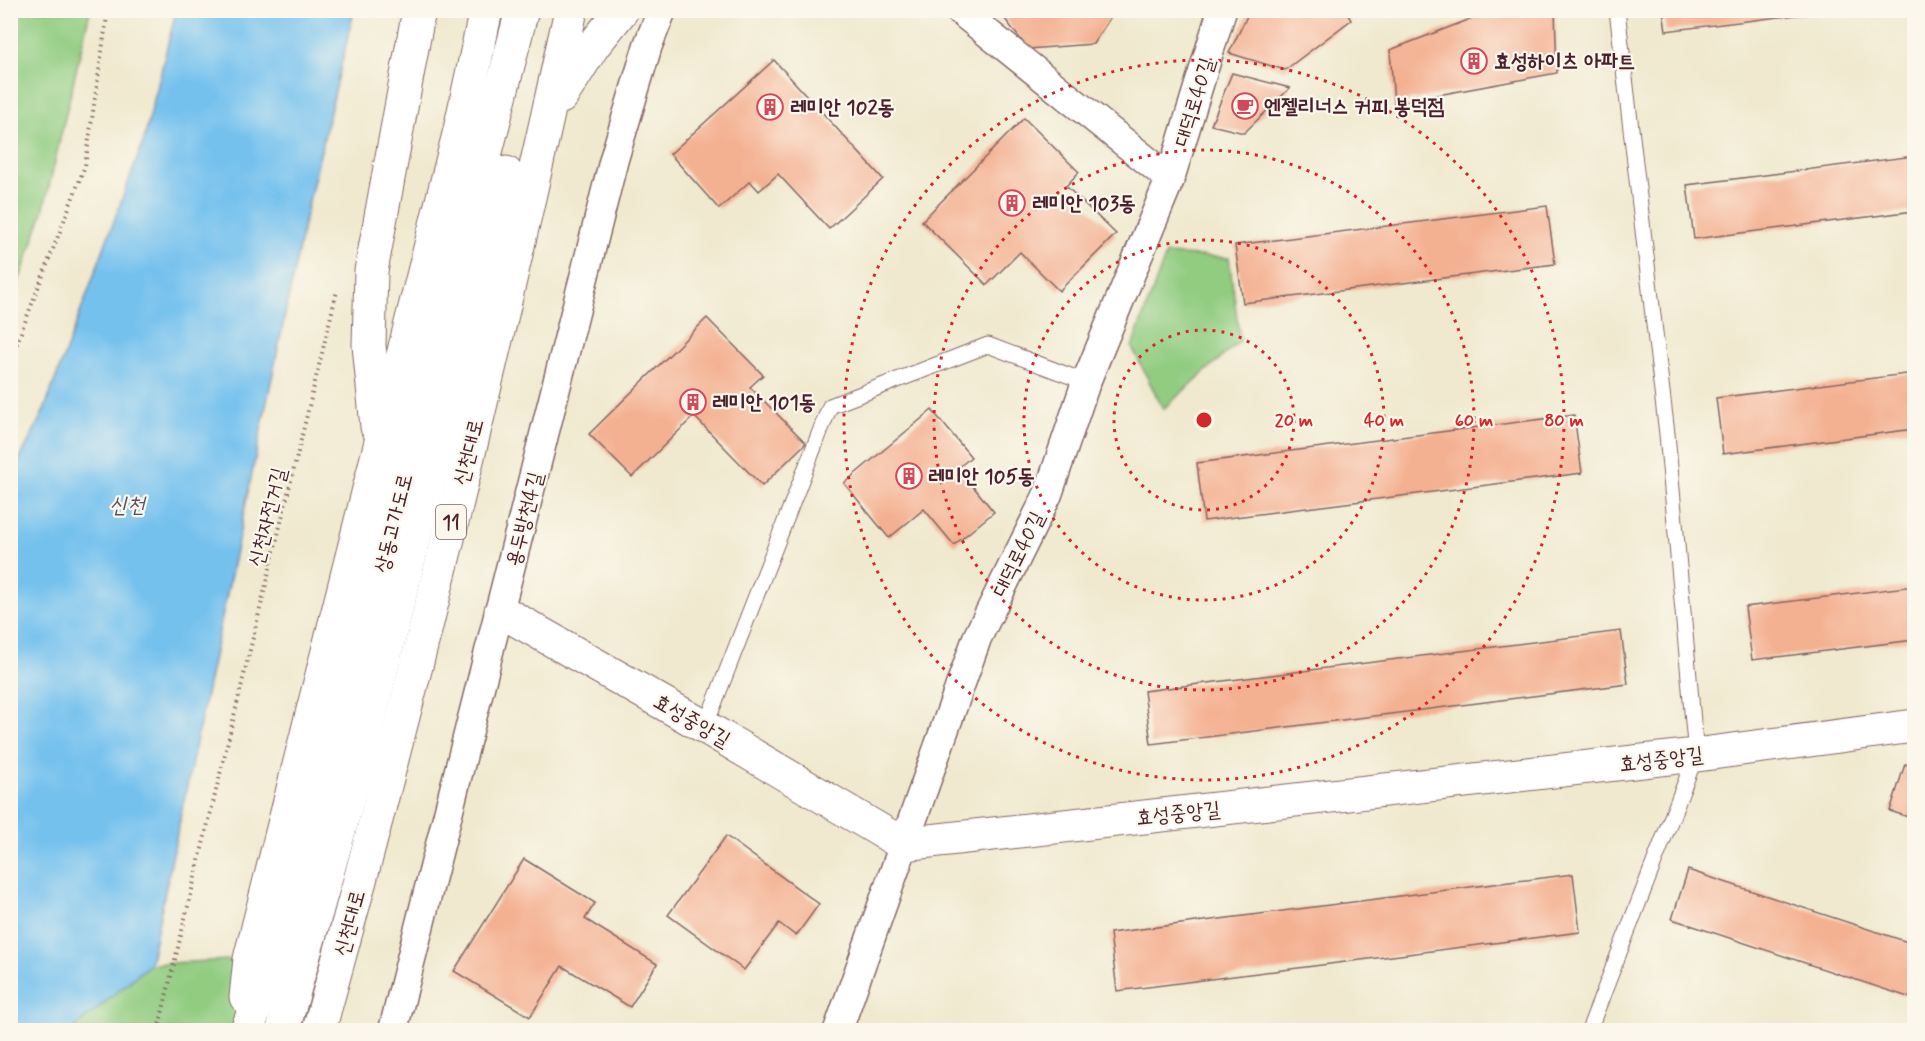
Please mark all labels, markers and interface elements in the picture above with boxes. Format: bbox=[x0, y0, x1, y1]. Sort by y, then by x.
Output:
building icon: 효성하이츠 아파트 bbox=[1459, 46, 1489, 76]
place label: 효성하이츠 아파트 bbox=[1494, 48, 1635, 76]
street label: 대덕로40길 bbox=[1168, 54, 1222, 150]
cafe icon: 엔젤리너스 커피 봉덕점 bbox=[1230, 91, 1260, 121]
building icon: 레미안 102동 bbox=[755, 92, 785, 122]
place label: 엔젤리너스 커피 봉덕점 bbox=[1264, 93, 1444, 121]
place label: 레미안 102동 bbox=[790, 94, 895, 122]
building icon: 레미안 103동 bbox=[997, 188, 1027, 218]
place label: 레미안 103동 bbox=[1032, 190, 1136, 218]
building icon: 레미안 101동 bbox=[678, 387, 708, 417]
place label: 레미안 101동 bbox=[712, 389, 816, 417]
text: 20 m bbox=[1275, 409, 1313, 433]
text: 40 m bbox=[1364, 409, 1404, 433]
text: 60 m bbox=[1455, 409, 1493, 433]
text: 80 m bbox=[1544, 409, 1584, 433]
centre of rings bbox=[1194, 410, 1214, 430]
street label: 신천대로 bbox=[447, 416, 491, 488]
building icon: 레미안 105동 bbox=[894, 461, 924, 491]
place label: 레미안 105동 bbox=[928, 463, 1035, 491]
street label: 신천자전거길 bbox=[242, 465, 294, 570]
street label: 용두방천4길 bbox=[500, 469, 550, 570]
street label: 상동고가도로 bbox=[368, 471, 420, 576]
water label: 신천 bbox=[109, 492, 147, 520]
road number: 11 bbox=[436, 505, 466, 539]
street label: 대덕로40길 bbox=[986, 507, 1052, 602]
street label: 효성중앙길 bbox=[648, 688, 735, 754]
street label: 효성중앙길 bbox=[1617, 741, 1705, 779]
street label: 효성중앙길 bbox=[1135, 796, 1222, 832]
street label: 신천대로 bbox=[328, 887, 372, 960]

